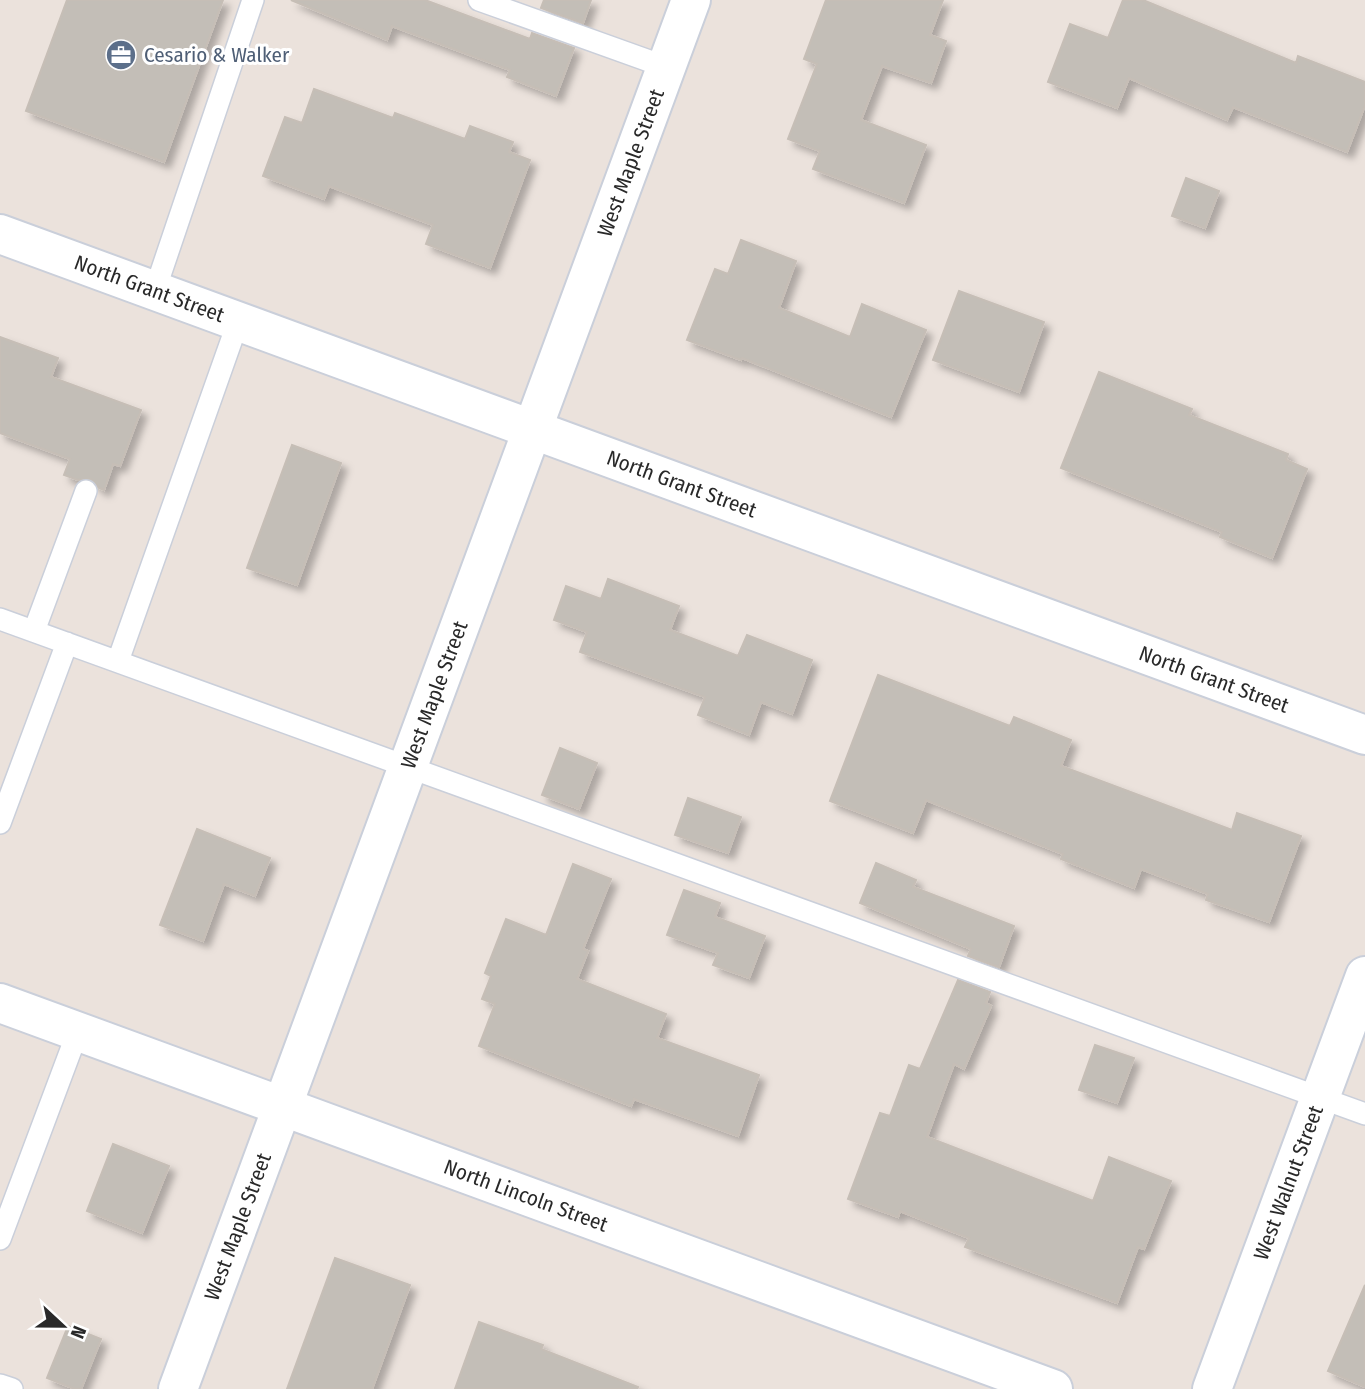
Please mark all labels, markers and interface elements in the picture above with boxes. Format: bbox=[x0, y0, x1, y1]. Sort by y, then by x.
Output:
office icon: Cesario & Walker bbox=[104, 38, 138, 72]
place label: Cesario & Walker bbox=[144, 42, 290, 68]
street label: West Maple Street bbox=[592, 85, 670, 240]
street label: North Grant Street bbox=[71, 249, 228, 328]
street label: North Grant Street bbox=[603, 445, 760, 524]
street label: West Maple Street bbox=[395, 617, 474, 772]
street label: North Grant Street bbox=[1135, 640, 1292, 719]
street label: West Walnut Street bbox=[1248, 1102, 1329, 1264]
street label: West Maple Street bbox=[199, 1149, 277, 1304]
street label: North Lincoln Street bbox=[440, 1154, 611, 1238]
north arrow bbox=[28, 1291, 98, 1361]
text: N bbox=[66, 1323, 91, 1342]

